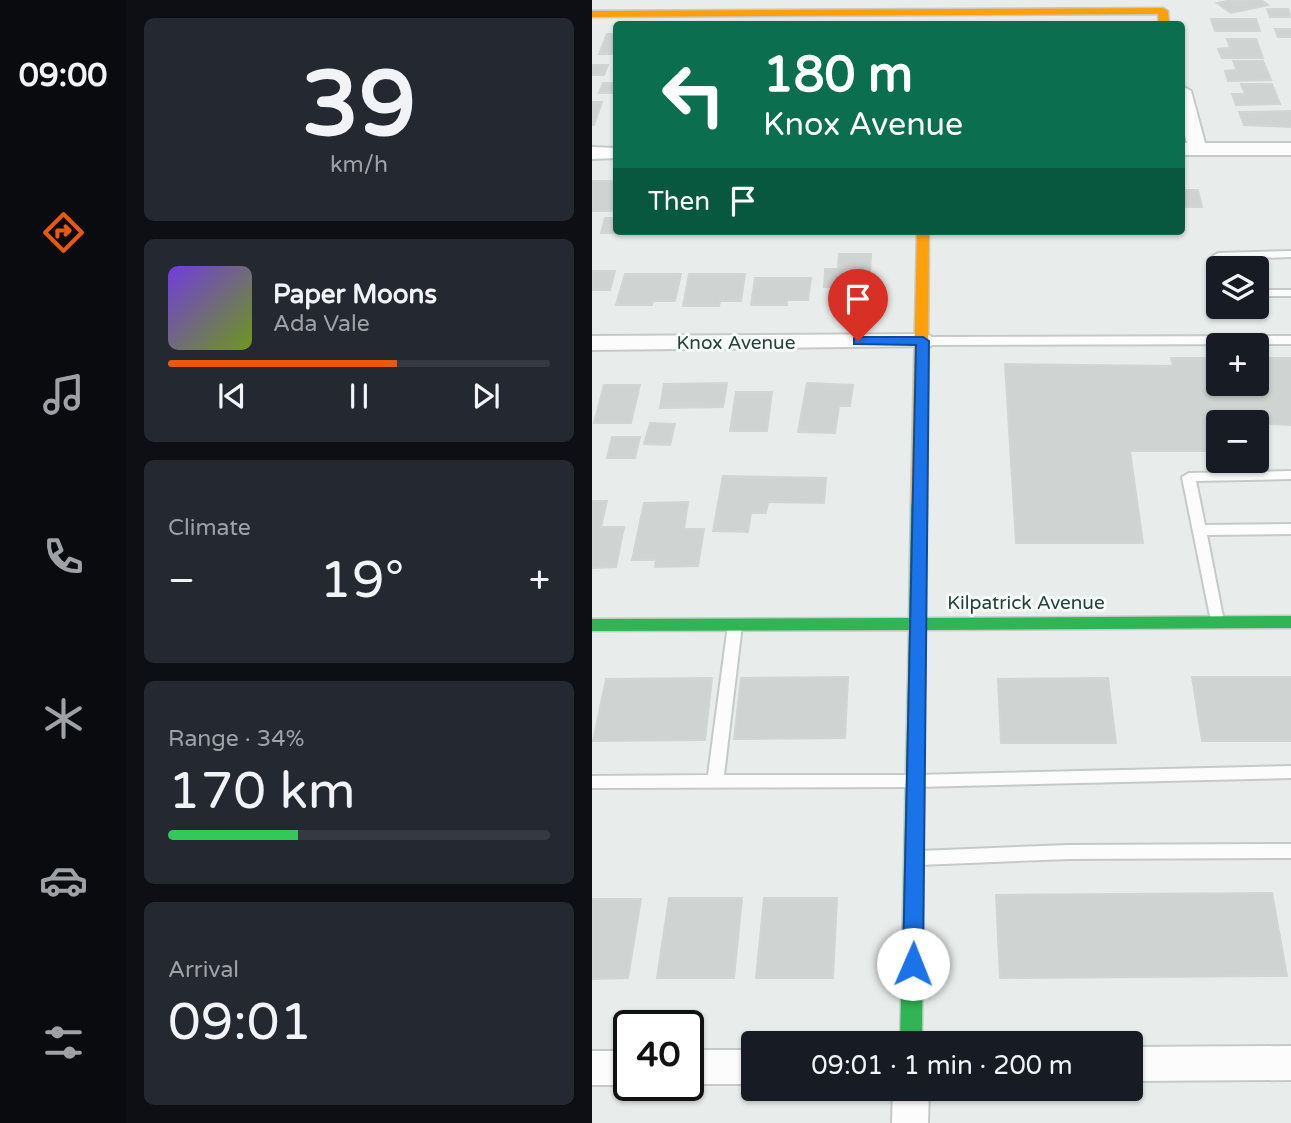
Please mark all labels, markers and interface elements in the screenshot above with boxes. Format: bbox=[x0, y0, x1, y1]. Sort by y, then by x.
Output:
text: 180 m bbox=[763, 46, 913, 105]
icon: left bbox=[648, 49, 739, 140]
text: 39 bbox=[302, 50, 416, 160]
text: 09:00 bbox=[19, 57, 107, 95]
text: Knox Avenue bbox=[763, 106, 963, 144]
text: km/h bbox=[330, 151, 388, 179]
icon: arrive bbox=[724, 182, 762, 220]
text: Then bbox=[648, 186, 710, 217]
icon: directions bbox=[39, 208, 88, 257]
map controls bbox=[1206, 256, 1269, 473]
button: layers bbox=[1206, 256, 1269, 319]
pin bbox=[828, 269, 888, 341]
text: Paper Moons bbox=[273, 279, 437, 310]
icon: arrive bbox=[839, 280, 877, 318]
text: Ada Vale bbox=[273, 310, 370, 338]
street label: Knox Avenue bbox=[677, 332, 795, 354]
button: + bbox=[1206, 333, 1269, 396]
icon: music bbox=[39, 370, 88, 419]
icon: previous bbox=[213, 377, 251, 415]
icon: pause bbox=[340, 377, 378, 415]
icon: next bbox=[467, 377, 505, 415]
button: − bbox=[1206, 410, 1269, 473]
text: Climate bbox=[168, 514, 251, 542]
icon: phone bbox=[39, 532, 88, 581]
text: 19° bbox=[319, 549, 404, 612]
text: − bbox=[168, 558, 195, 604]
text: + bbox=[529, 558, 550, 604]
street label: Kilpatrick Avenue bbox=[947, 592, 1105, 614]
icon: climate bbox=[39, 694, 88, 743]
text: Range · 34% bbox=[168, 725, 304, 753]
text: 170 km bbox=[168, 760, 356, 823]
icon: car bbox=[39, 856, 88, 905]
position arrow bbox=[876, 927, 950, 1001]
text: Arrival bbox=[168, 956, 239, 984]
text: 09:01 bbox=[168, 991, 312, 1054]
speed limit sign: 40 bbox=[613, 1010, 704, 1101]
icon: filters bbox=[39, 1018, 88, 1067]
text: 09:01 · 1 min · 200 m bbox=[811, 1050, 1073, 1081]

